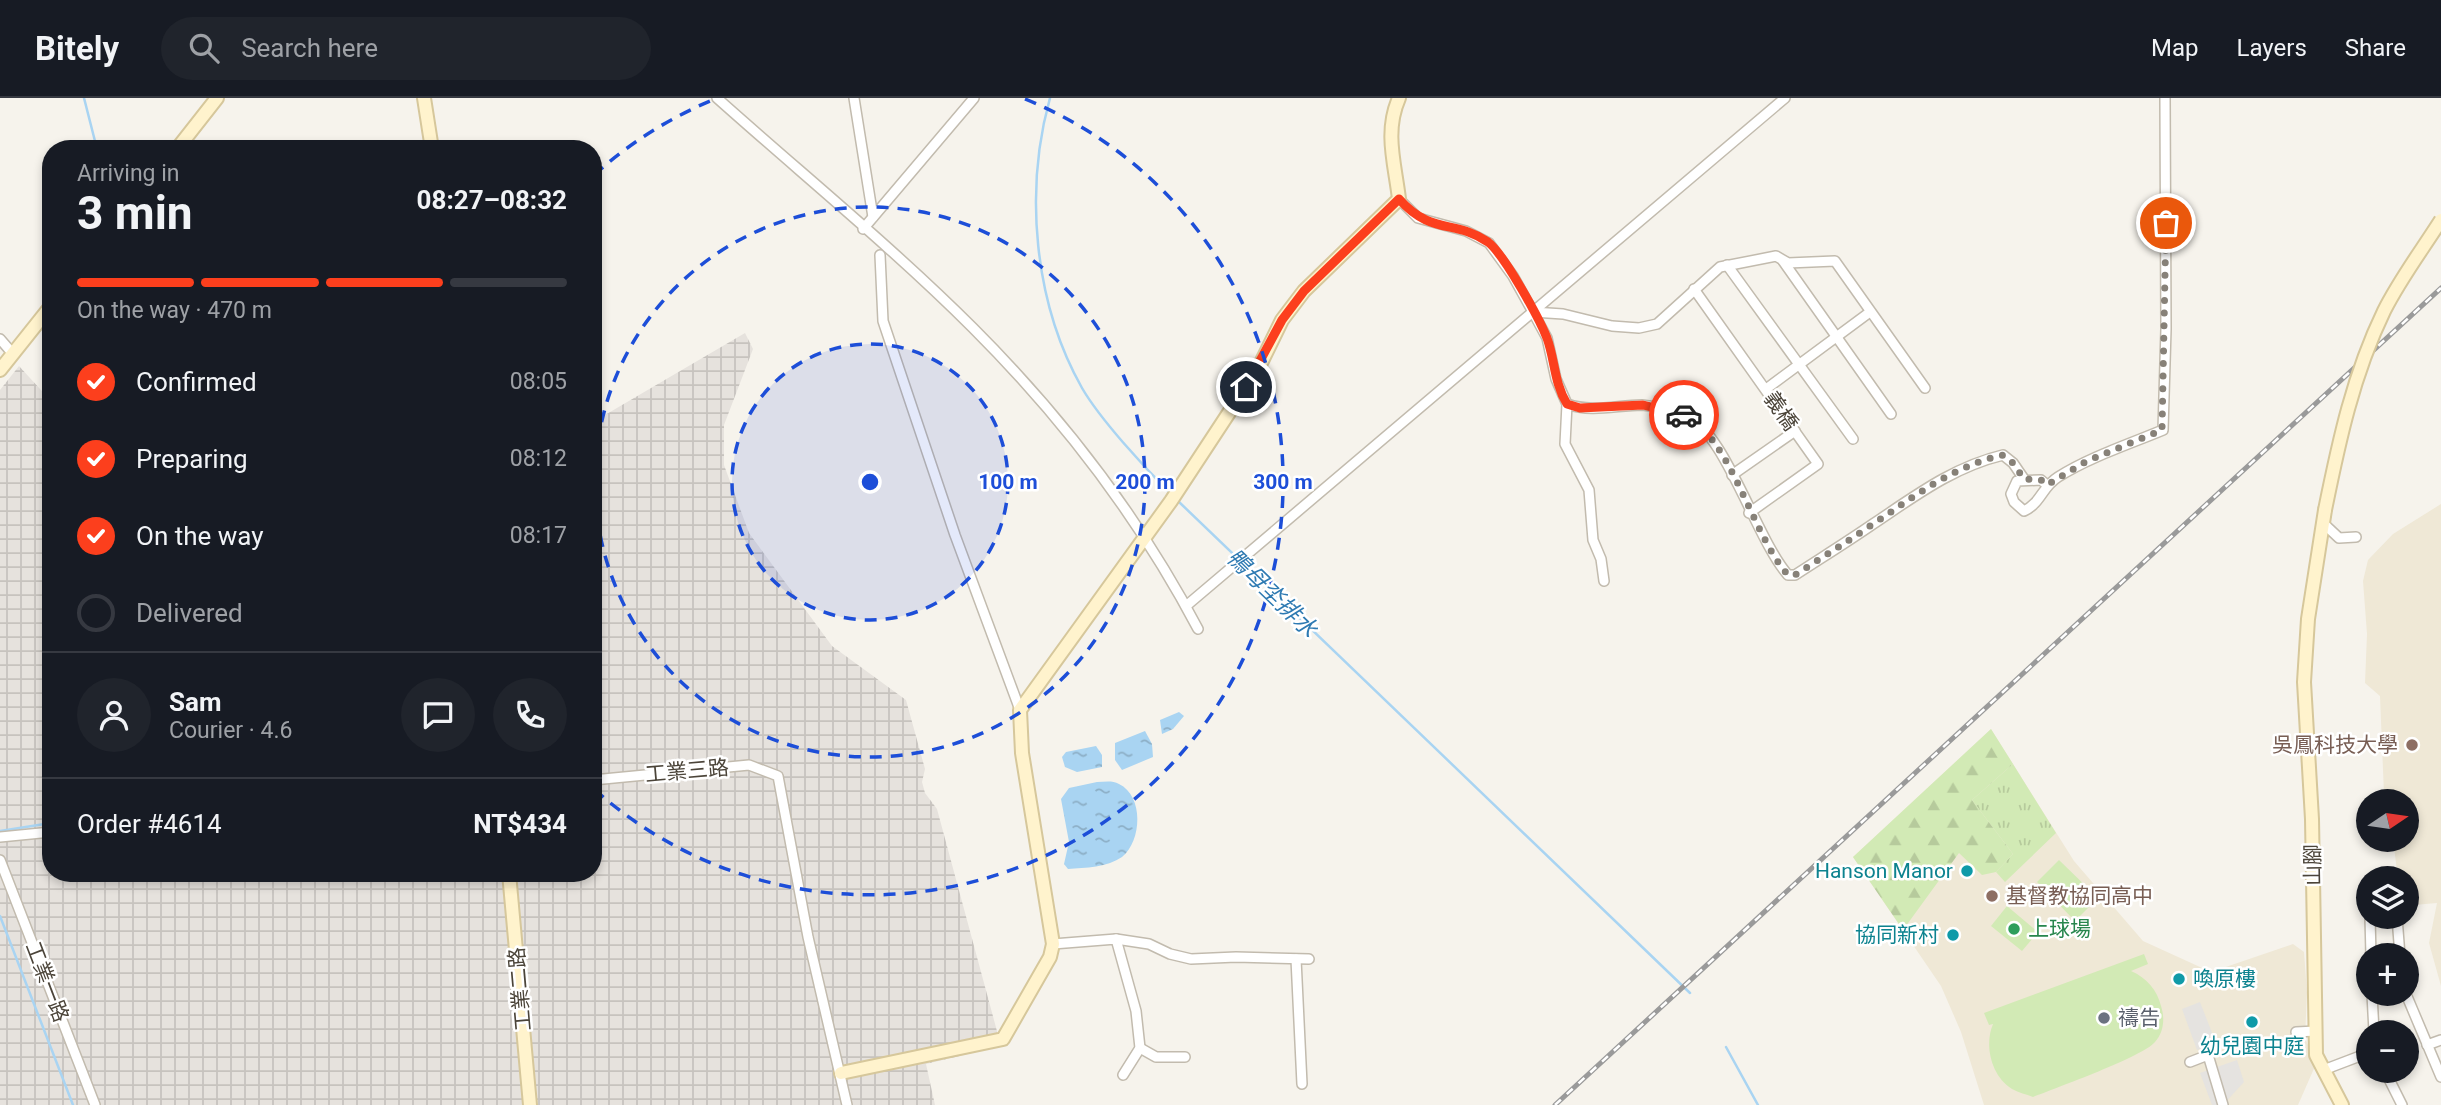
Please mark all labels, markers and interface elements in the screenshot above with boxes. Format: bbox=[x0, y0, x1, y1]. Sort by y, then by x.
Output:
search box bbox=[161, 17, 651, 80]
text: Bitely bbox=[35, 29, 119, 68]
icon: search bbox=[185, 29, 223, 67]
text: Search here bbox=[241, 33, 378, 63]
text: Map bbox=[2151, 34, 2199, 62]
text: Layers bbox=[2237, 34, 2307, 62]
text: Share bbox=[2345, 34, 2406, 62]
text: Arriving in bbox=[77, 160, 180, 187]
text: 08:27–08:32 bbox=[417, 185, 567, 215]
text: 3 min bbox=[77, 186, 193, 240]
pin bbox=[2136, 193, 2196, 253]
icon: bag bbox=[2147, 204, 2185, 242]
text: On the way · 470 m bbox=[77, 297, 272, 324]
pin bbox=[1216, 357, 1276, 417]
icon: check bbox=[77, 363, 115, 401]
text: Confirmed bbox=[136, 367, 257, 397]
text: 08:05 bbox=[510, 368, 567, 395]
icon: home bbox=[1227, 368, 1265, 406]
courier bbox=[1649, 380, 1719, 450]
street label: 義橋 bbox=[1759, 387, 1803, 435]
icon: car bbox=[1665, 396, 1703, 434]
icon: check bbox=[77, 440, 115, 478]
text: Preparing bbox=[136, 444, 248, 474]
text: 08:12 bbox=[510, 445, 567, 472]
centre of rings bbox=[858, 470, 882, 494]
text: 100 m bbox=[978, 470, 1038, 494]
text: 200 m bbox=[1115, 470, 1175, 494]
text: 300 m bbox=[1253, 470, 1313, 494]
icon: check bbox=[77, 517, 115, 555]
text: On the way bbox=[136, 521, 264, 551]
text: 08:17 bbox=[510, 522, 567, 549]
water label: 鴨母坔排水 bbox=[1221, 544, 1323, 644]
text: Delivered bbox=[136, 598, 243, 628]
button: person bbox=[77, 678, 151, 752]
button: chat bbox=[401, 678, 475, 752]
button: phone bbox=[493, 678, 567, 752]
text: Sam bbox=[169, 687, 221, 717]
text: Courier · 4.6 bbox=[169, 717, 292, 744]
place label: 吳鳳科技大學 bbox=[2272, 733, 2398, 757]
marker: 吳鳳科技大學 bbox=[2404, 737, 2420, 753]
street label: 工業三路 bbox=[644, 755, 730, 787]
north arrow bbox=[2356, 789, 2418, 852]
map controls bbox=[2356, 789, 2419, 1083]
text: Order #4614 bbox=[77, 809, 222, 839]
text: NT$434 bbox=[473, 809, 567, 839]
street label: 山腳 bbox=[2301, 844, 2325, 886]
place label: Hanson Manor bbox=[1815, 859, 1953, 883]
marker: Hanson Manor bbox=[1959, 863, 1975, 879]
button: layers bbox=[2356, 866, 2419, 929]
place label: 基督教協同高中 bbox=[2006, 884, 2153, 908]
marker: 基督教協同高中 bbox=[1984, 888, 2000, 904]
place label: 上球場 bbox=[2028, 917, 2091, 941]
marker: 上球場 bbox=[2006, 921, 2022, 937]
place label: 協同新村 bbox=[1855, 923, 1939, 947]
marker: 協同新村 bbox=[1945, 927, 1961, 943]
street label: 工業一路 bbox=[21, 938, 73, 1026]
button: + bbox=[2356, 943, 2419, 1006]
street label: 工業二路 bbox=[504, 946, 536, 1032]
place label: 喚原樓 bbox=[2193, 967, 2256, 991]
marker: 喚原樓 bbox=[2171, 971, 2187, 987]
place label: 禱告 bbox=[2118, 1006, 2160, 1030]
marker: 禱告 bbox=[2096, 1010, 2112, 1026]
marker: 幼兒園中庭 bbox=[2244, 1014, 2260, 1030]
button: − bbox=[2356, 1020, 2419, 1083]
place label: 幼兒園中庭 bbox=[2200, 1034, 2305, 1058]

